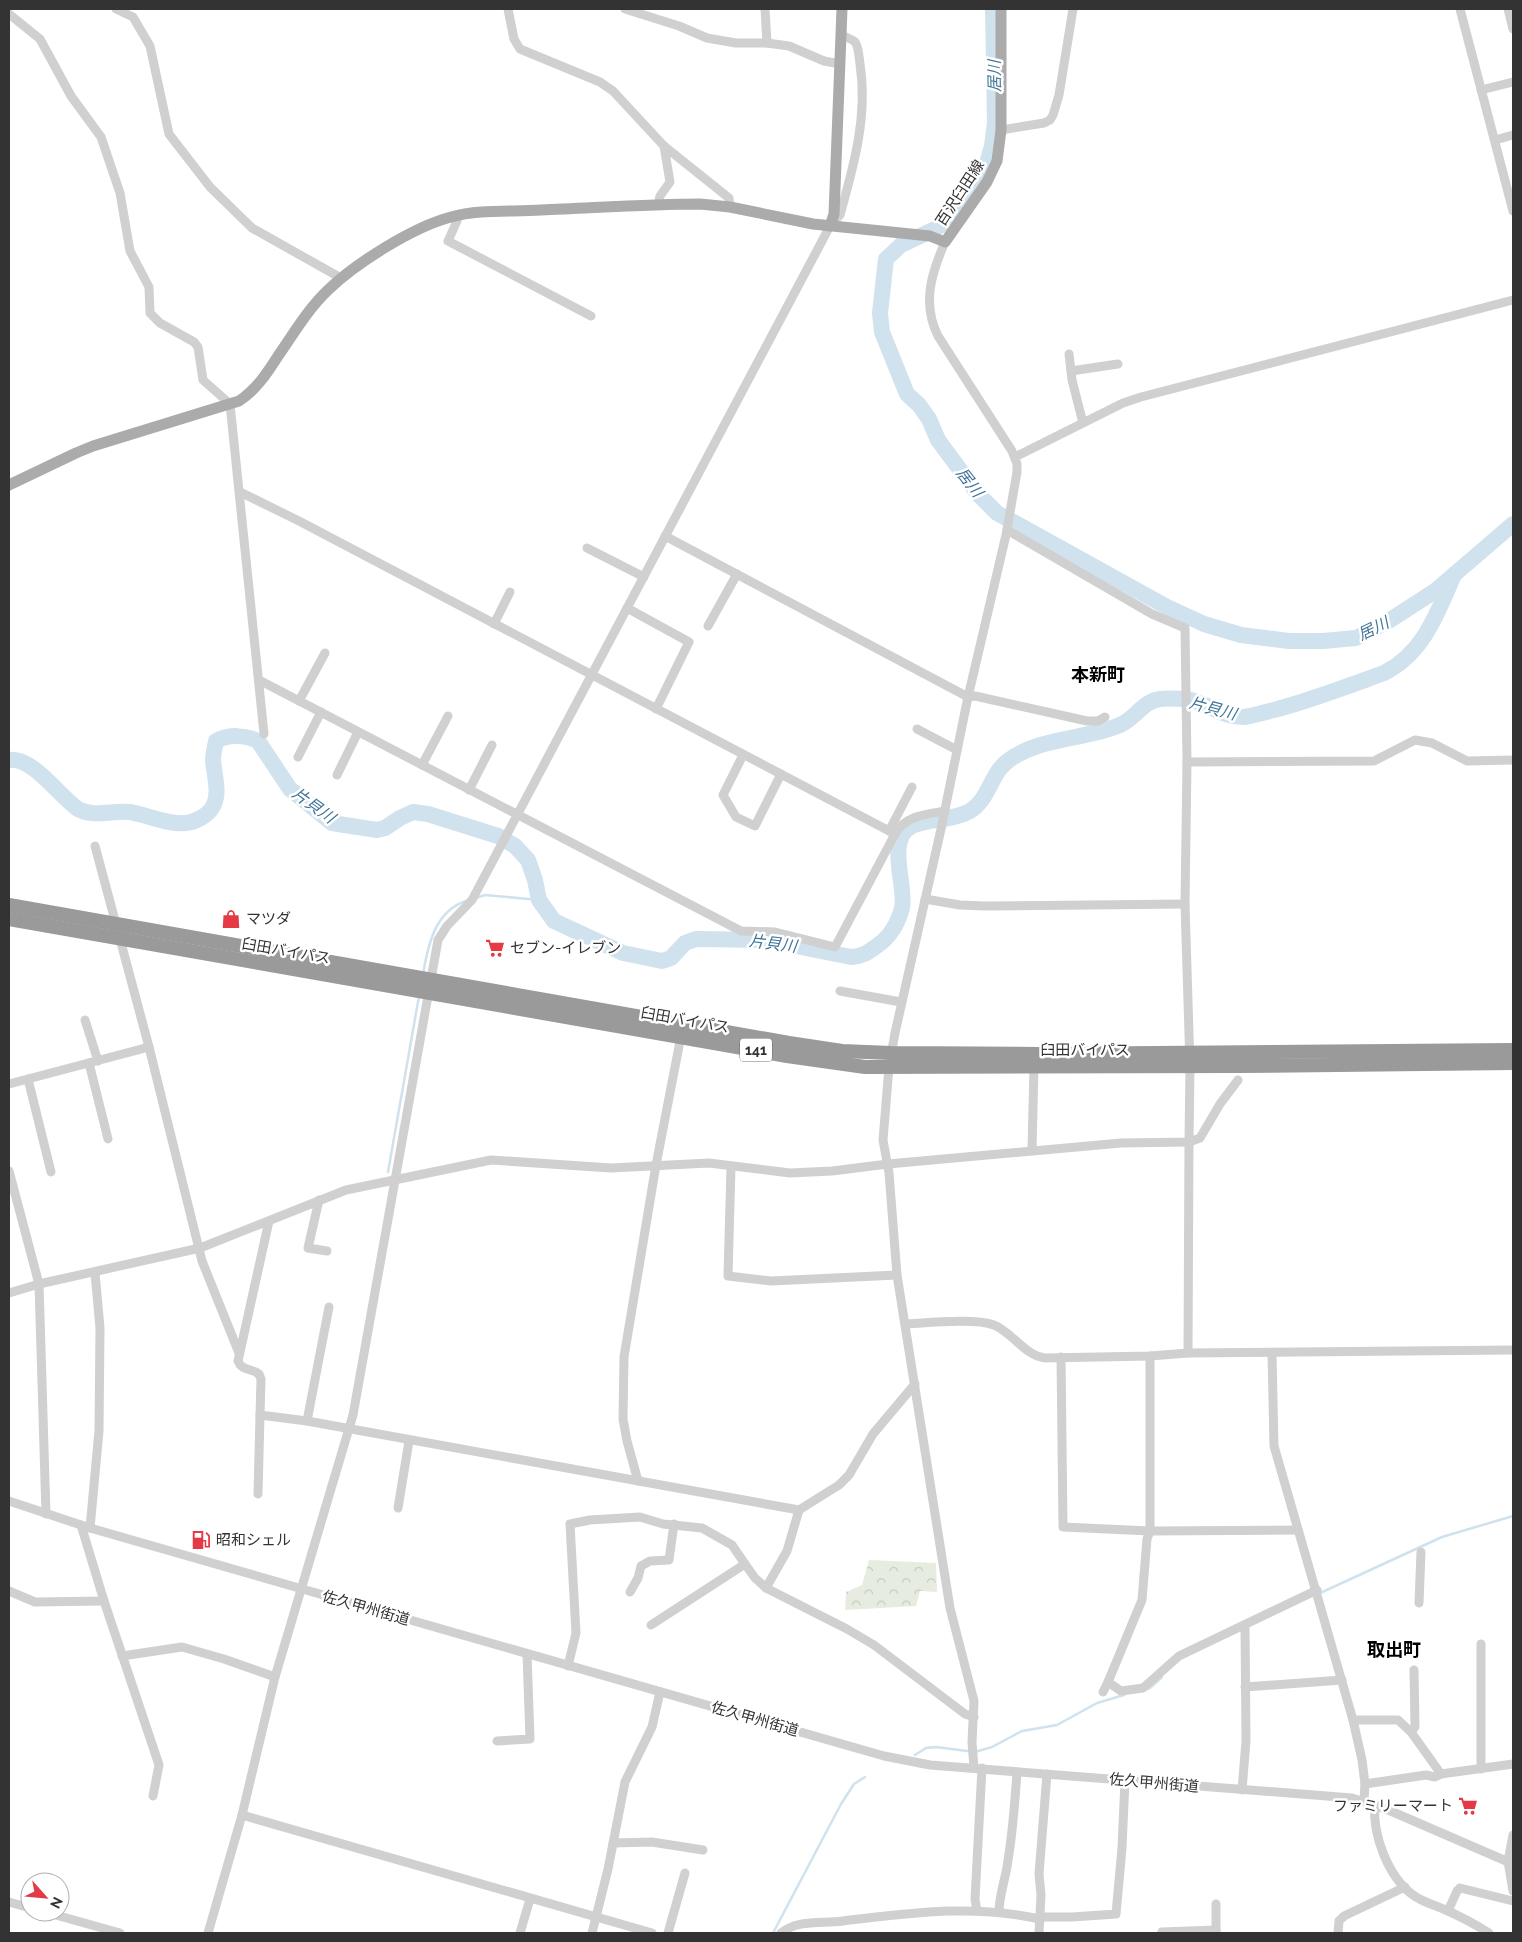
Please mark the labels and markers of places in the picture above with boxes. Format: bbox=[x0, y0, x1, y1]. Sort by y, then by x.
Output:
shop icon: マツダ bbox=[220, 908, 242, 930]
place label: マツダ bbox=[246, 910, 291, 928]
supermarket icon: セブン-イレブン bbox=[484, 937, 506, 959]
place label: セブン-イレブン bbox=[510, 939, 621, 957]
fuel station icon: 昭和シェル bbox=[190, 1529, 212, 1551]
place label: 昭和シェル bbox=[216, 1531, 291, 1549]
supermarket icon: ファミリーマート bbox=[1457, 1795, 1479, 1817]
place label: ファミリーマート bbox=[1333, 1797, 1453, 1815]

